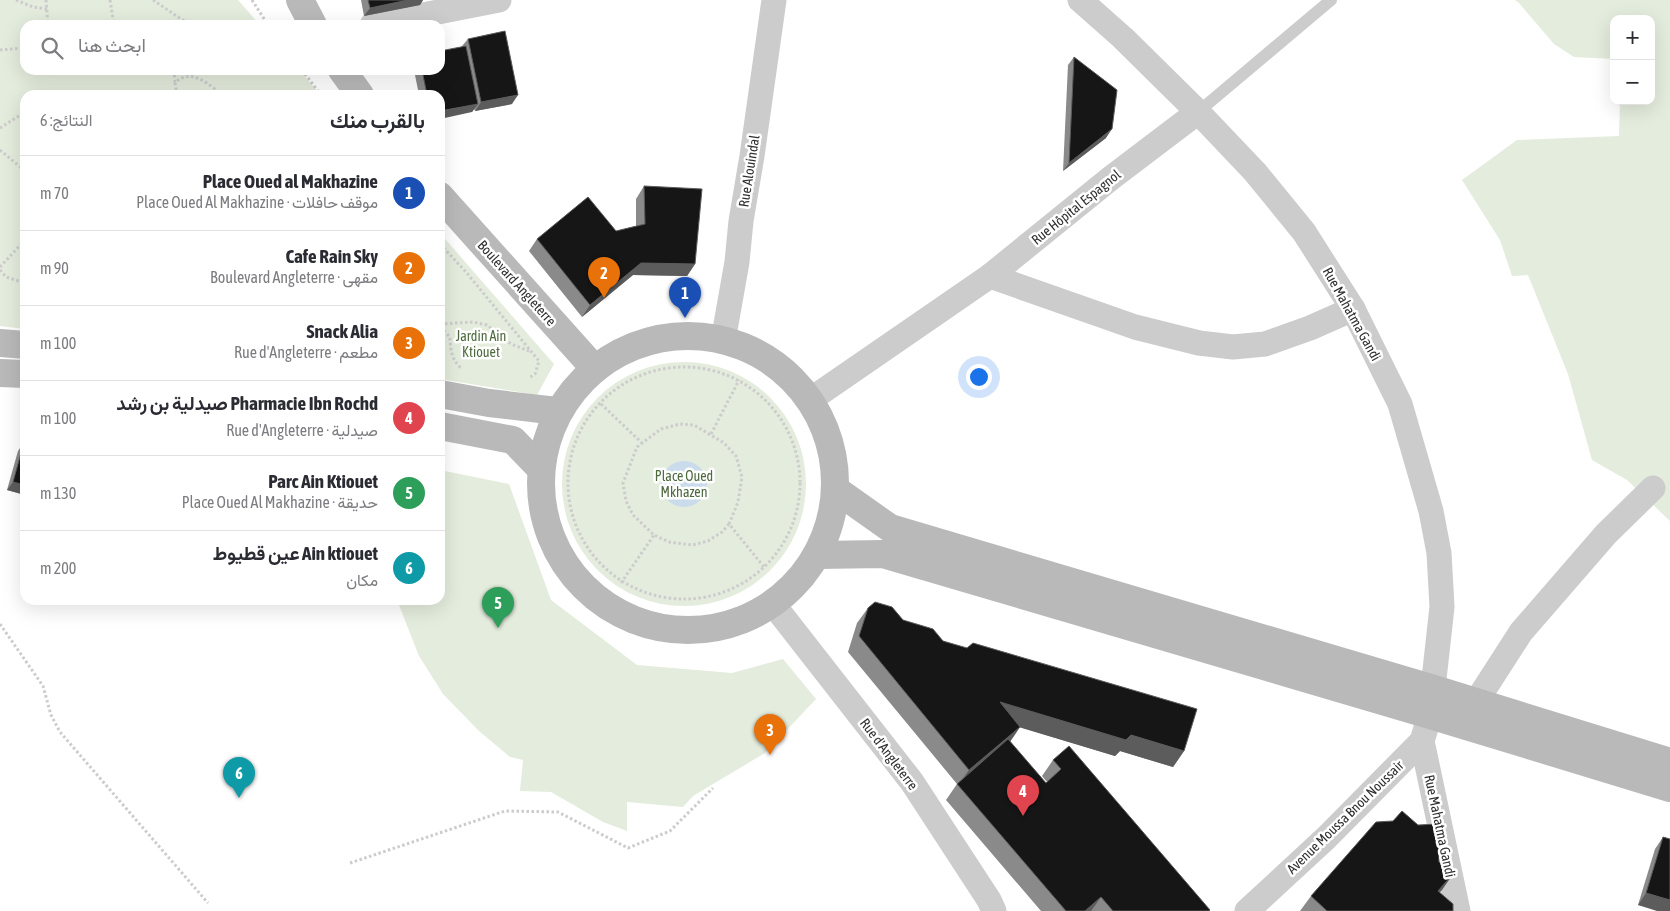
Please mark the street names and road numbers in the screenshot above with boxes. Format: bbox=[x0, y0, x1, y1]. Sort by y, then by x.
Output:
street label: Rue Alouindal bbox=[735, 134, 763, 208]
street label: Rue Hôpital Espagnol bbox=[1028, 166, 1124, 248]
street label: Boulevard Angleterre bbox=[475, 237, 559, 329]
street label: Rue Mahatma Gandi bbox=[1320, 264, 1384, 364]
street label: Rue d'Angleterre bbox=[857, 715, 921, 793]
street label: Avenue Moussa Bnou Noussair bbox=[1283, 757, 1407, 877]
street label: Rue Mahatma Gandi bbox=[1421, 773, 1459, 879]

